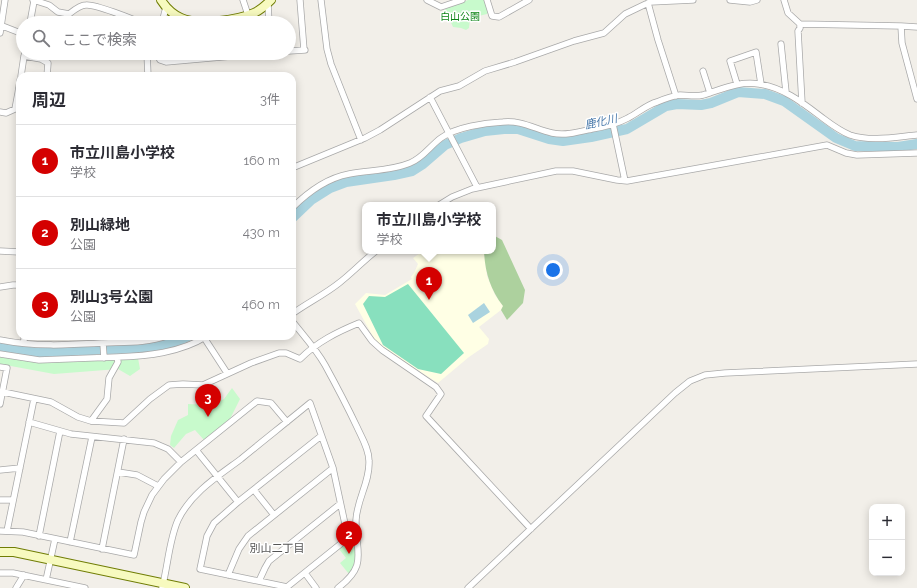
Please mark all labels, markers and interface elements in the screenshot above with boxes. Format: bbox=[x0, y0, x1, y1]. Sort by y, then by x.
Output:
park label: 白山公園 bbox=[440, 11, 480, 22]
search box bbox=[16, 16, 296, 60]
icon: search bbox=[30, 27, 52, 49]
text: ここで検索 bbox=[62, 31, 137, 49]
text: 周辺 bbox=[32, 90, 66, 110]
text: 3件 bbox=[260, 92, 280, 107]
water label: 鹿化川 bbox=[584, 112, 619, 132]
text: 市立川島小学校 bbox=[70, 144, 175, 162]
text: 1 bbox=[42, 153, 48, 168]
text: 160 m bbox=[243, 153, 280, 168]
text: 学校 bbox=[70, 165, 96, 180]
popup bbox=[362, 202, 496, 254]
text: 市立川島小学校 bbox=[376, 211, 482, 229]
text: 別山緑地 bbox=[70, 216, 130, 234]
text: 2 bbox=[41, 225, 49, 240]
text: 430 m bbox=[243, 225, 280, 240]
text: 学校 bbox=[376, 232, 403, 247]
text: 公園 bbox=[70, 237, 96, 252]
your location bbox=[543, 260, 563, 280]
pin: 1 bbox=[416, 267, 442, 300]
text: 別山3号公園 bbox=[70, 288, 153, 306]
text: 3 bbox=[41, 297, 49, 312]
text: 460 m bbox=[242, 297, 280, 312]
text: 公園 bbox=[70, 309, 96, 324]
pin: 3 bbox=[195, 384, 221, 417]
map controls bbox=[869, 504, 905, 576]
button: + bbox=[869, 504, 905, 540]
pin: 2 bbox=[336, 521, 362, 554]
button: − bbox=[869, 540, 905, 576]
district label: 別山二丁目 bbox=[250, 542, 305, 555]

